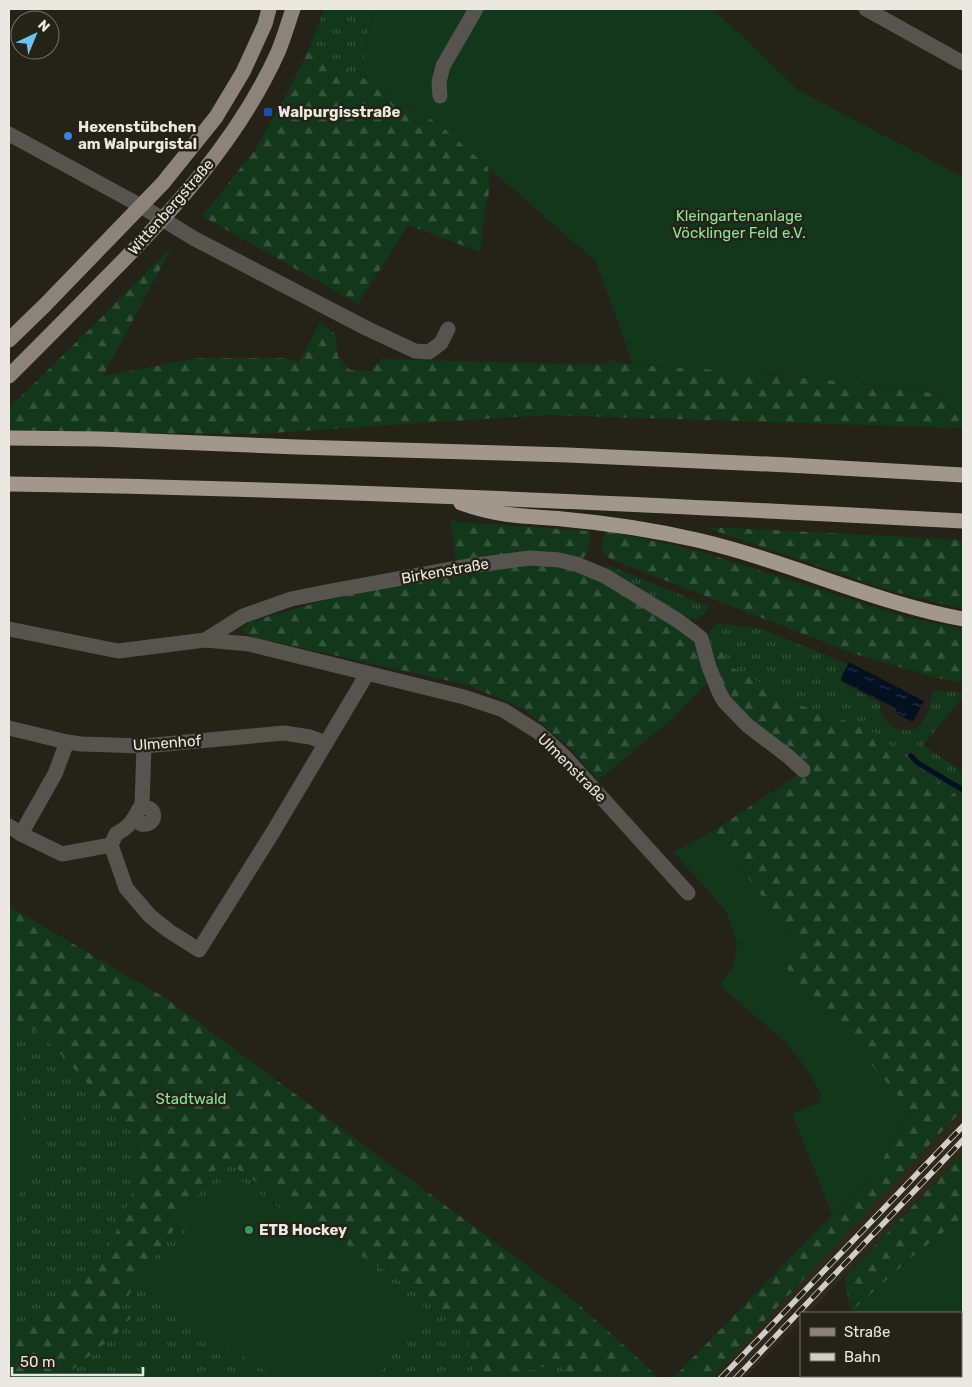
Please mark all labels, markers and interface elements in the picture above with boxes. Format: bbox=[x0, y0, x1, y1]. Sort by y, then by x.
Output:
north arrow bbox=[10, 10, 60, 60]
text: N bbox=[34, 16, 53, 36]
place label: Walpurgisstraße bbox=[278, 103, 401, 121]
marker: Walpurgisstraße bbox=[262, 106, 274, 118]
place label: Hexenstübchen am Walpurgistal bbox=[78, 118, 197, 153]
marker: Hexenstübchen am Walpurgistal bbox=[62, 130, 74, 142]
street label: Wittenbergstraße bbox=[124, 155, 218, 259]
park label: Kleingartenanlage Vöcklinger Feld e.V. bbox=[672, 207, 806, 242]
street label: Birkenstraße bbox=[400, 554, 490, 588]
street label: Ulmenstraße bbox=[534, 730, 610, 806]
street label: Ulmenhof bbox=[132, 732, 202, 754]
park label: Stadtwald bbox=[156, 1090, 226, 1108]
place label: ETB Hockey bbox=[259, 1221, 347, 1239]
marker: ETB Hockey bbox=[243, 1224, 255, 1236]
legend bbox=[800, 1312, 962, 1377]
text: Straße bbox=[844, 1323, 890, 1341]
scale bar bbox=[12, 1344, 144, 1376]
text: Bahn bbox=[844, 1348, 881, 1366]
text: 50 m bbox=[20, 1353, 55, 1371]

